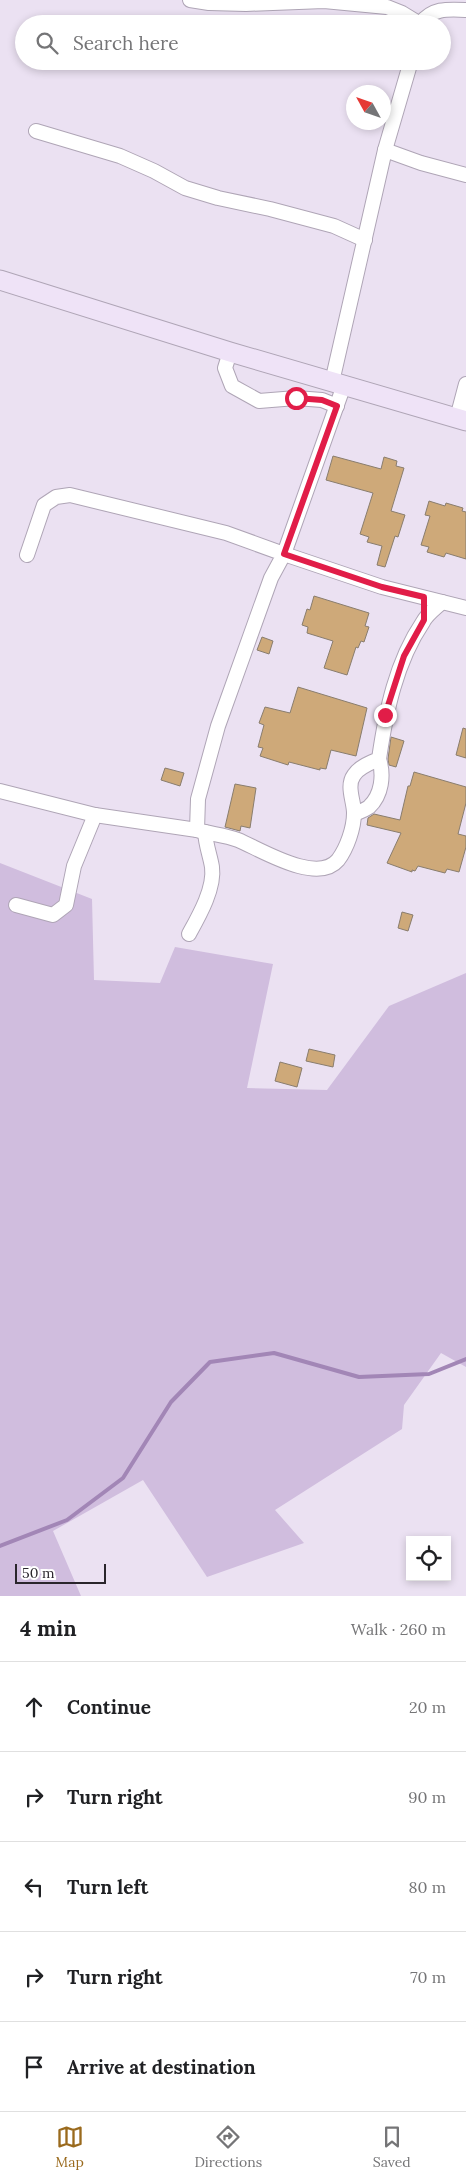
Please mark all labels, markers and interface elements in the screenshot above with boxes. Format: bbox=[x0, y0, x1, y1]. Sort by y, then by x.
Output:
search box bbox=[15, 15, 451, 70]
icon: search bbox=[33, 29, 61, 57]
text: Search here bbox=[73, 31, 179, 55]
north arrow bbox=[346, 85, 391, 130]
route start bbox=[285, 387, 308, 410]
route end bbox=[374, 704, 397, 727]
map controls bbox=[406, 1536, 451, 1581]
button: locate bbox=[406, 1536, 451, 1581]
scale bar bbox=[15, 1561, 106, 1584]
text: 50 m bbox=[22, 1564, 55, 1582]
text: 4 min bbox=[20, 1615, 77, 1642]
text: Walk · 260 m bbox=[351, 1619, 446, 1639]
icon: ahead bbox=[20, 1693, 48, 1721]
text: Continue bbox=[67, 1695, 151, 1719]
text: 20 m bbox=[409, 1697, 446, 1717]
icon: right bbox=[20, 1783, 48, 1811]
text: Turn right bbox=[67, 1785, 163, 1809]
text: 90 m bbox=[408, 1787, 446, 1807]
icon: left bbox=[20, 1873, 48, 1901]
text: Turn left bbox=[67, 1875, 148, 1899]
text: 80 m bbox=[409, 1877, 446, 1897]
icon: right bbox=[20, 1963, 48, 1991]
text: Turn right bbox=[67, 1965, 163, 1989]
text: 70 m bbox=[410, 1967, 446, 1987]
icon: arrive bbox=[20, 2053, 48, 2081]
text: Arrive at destination bbox=[67, 2055, 256, 2079]
tab: Map bbox=[55, 2123, 84, 2171]
tab: Directions bbox=[194, 2123, 262, 2171]
tab: Saved bbox=[373, 2123, 411, 2171]

